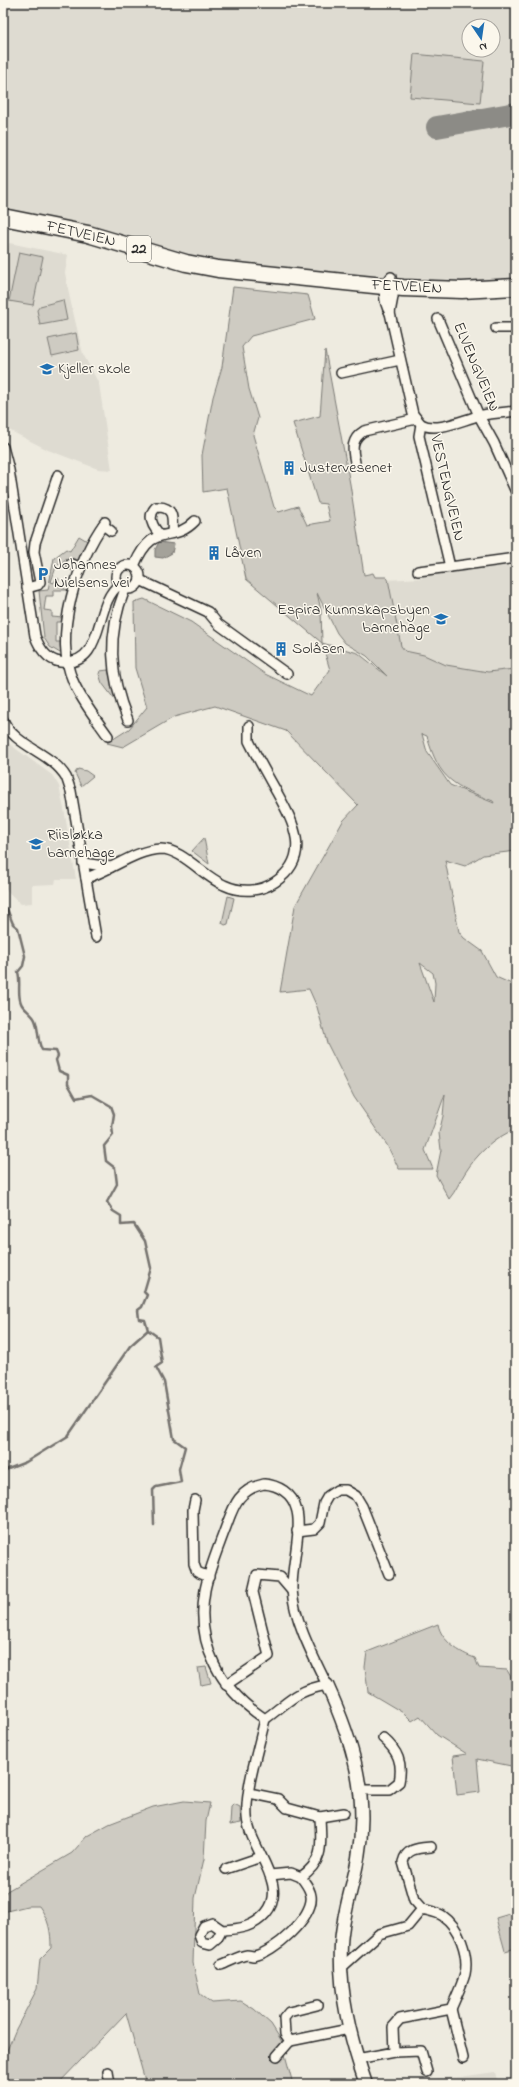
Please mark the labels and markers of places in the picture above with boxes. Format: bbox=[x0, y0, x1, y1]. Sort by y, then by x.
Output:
place label: Kjeller skole bbox=[58, 357, 131, 381]
school or university icon: Kjeller skole bbox=[39, 361, 55, 377]
place label: Justervesenet bbox=[300, 456, 393, 480]
building icon: Justervesenet bbox=[281, 460, 297, 476]
place label: Låven bbox=[225, 541, 261, 565]
building icon: Låven bbox=[206, 545, 222, 561]
place label: Johannes Nielsens vei bbox=[54, 553, 130, 595]
parking icon: Johannes Nielsens vei bbox=[35, 566, 51, 582]
place label: Espira Kunnskapsbyen barnehage bbox=[277, 598, 431, 640]
school or university icon: Espira Kunnskapsbyen barnehage bbox=[433, 611, 449, 627]
place label: Solåsen bbox=[292, 637, 345, 661]
building icon: Solåsen bbox=[273, 641, 289, 657]
place label: Riisløkka barnehage bbox=[47, 823, 116, 865]
school or university icon: Riisløkka barnehage bbox=[28, 836, 44, 852]

